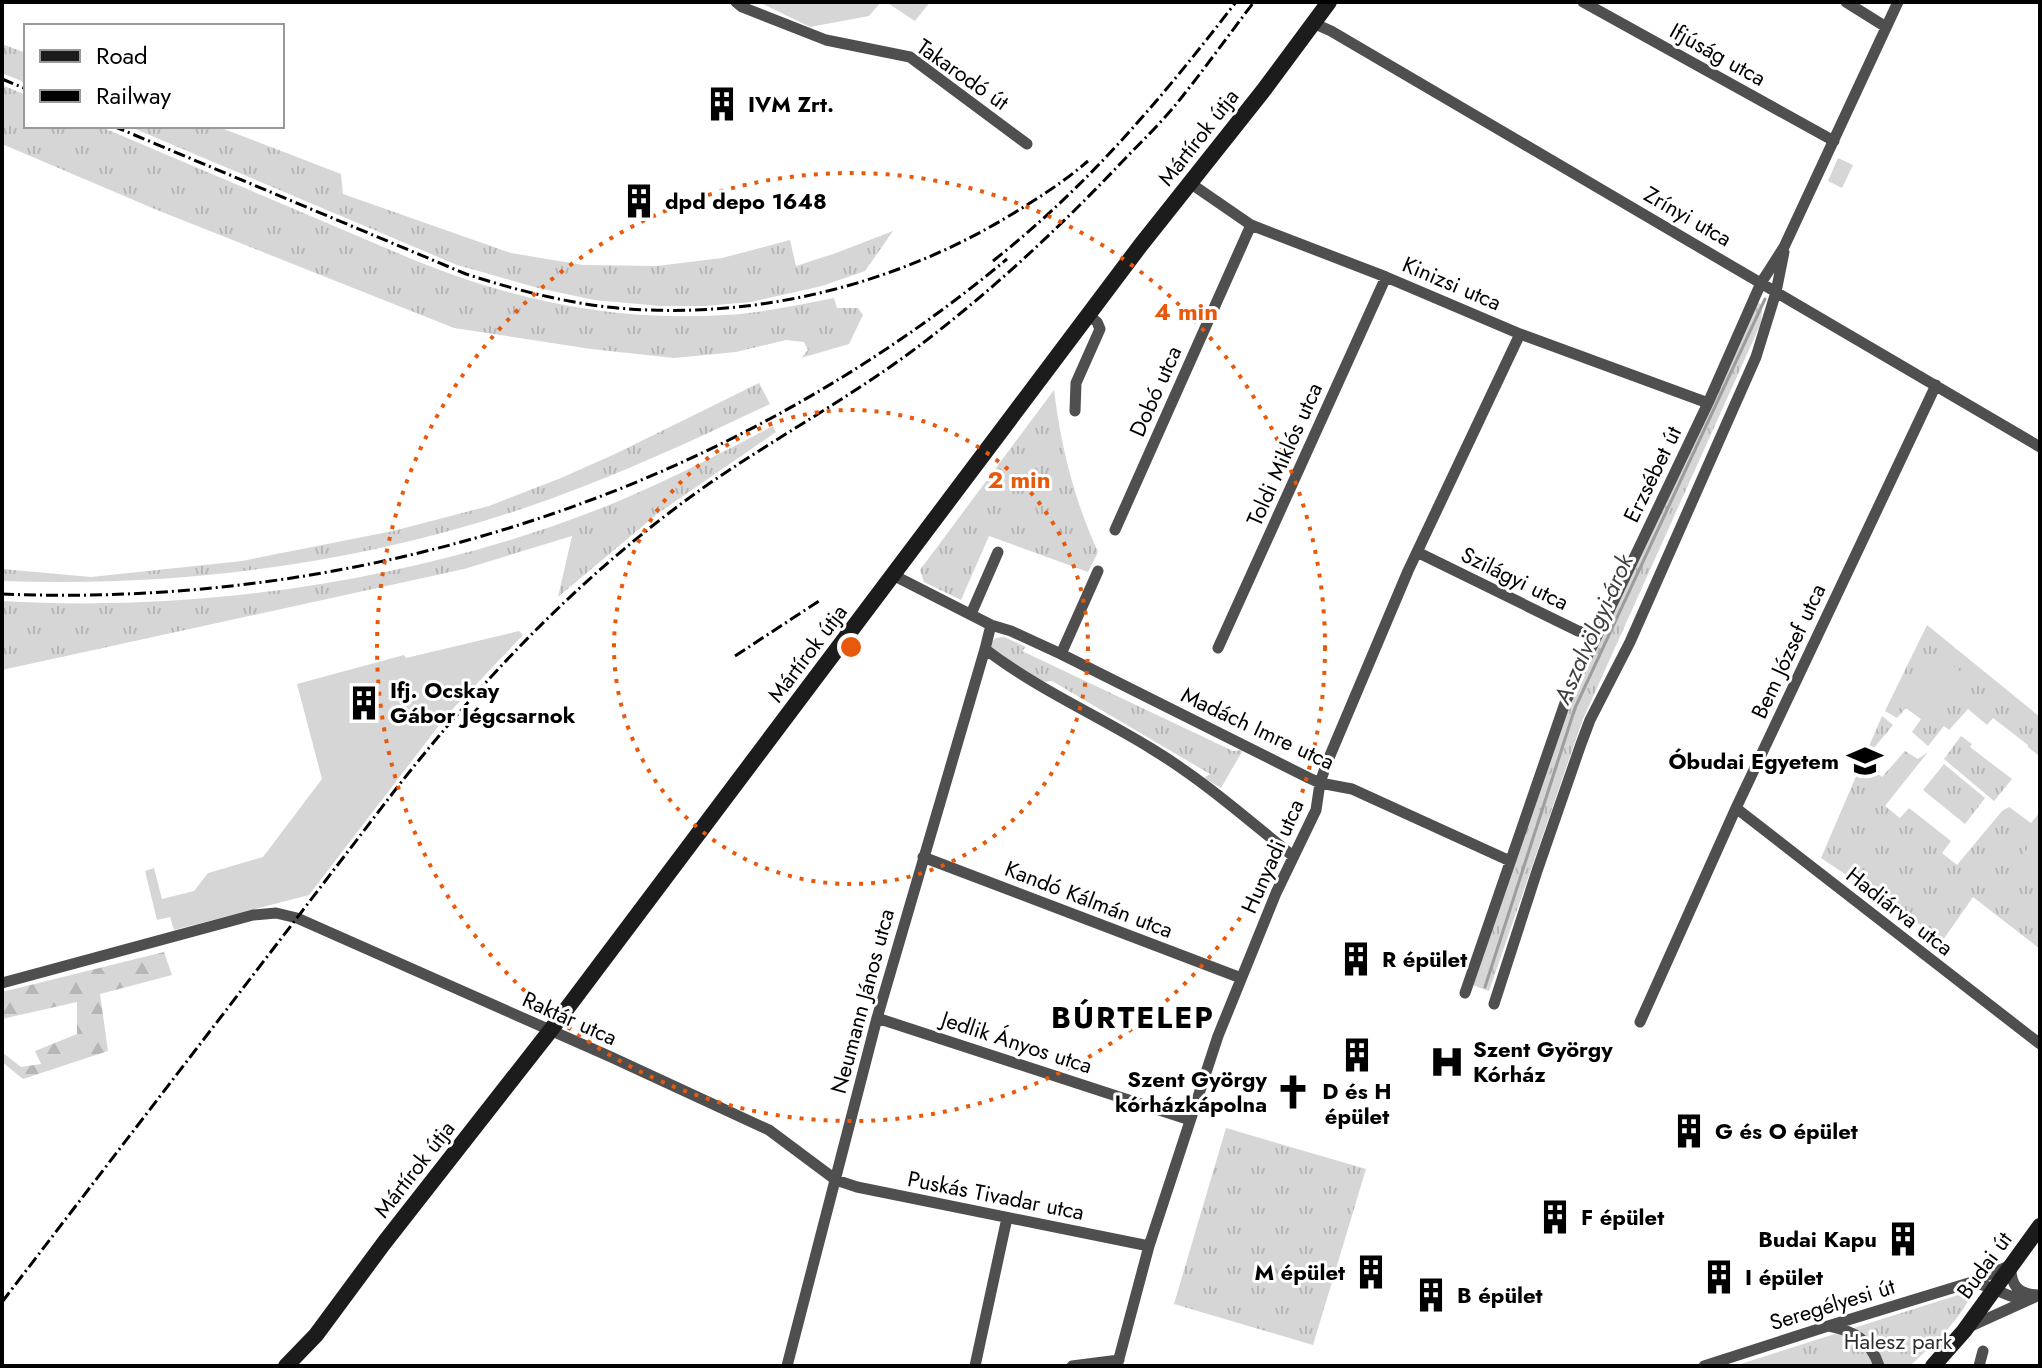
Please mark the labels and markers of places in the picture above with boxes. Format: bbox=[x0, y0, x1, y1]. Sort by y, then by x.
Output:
building icon: IVM Zrt. bbox=[703, 85, 741, 123]
place label: IVM Zrt. bbox=[748, 88, 834, 120]
building icon: dpd depo 1648 bbox=[620, 182, 658, 220]
place label: dpd depo 1648 bbox=[665, 185, 827, 217]
centre of rings bbox=[837, 633, 865, 661]
place label: Ifj. Ocskay Gábor Jégcsarnok bbox=[390, 674, 576, 731]
building icon: Ifj. Ocskay Gábor Jégcsarnok bbox=[345, 684, 383, 722]
school or university icon: Óbudai Egyetem bbox=[1846, 742, 1884, 780]
place label: Óbudai Egyetem bbox=[1669, 745, 1839, 777]
building icon: R épület bbox=[1337, 940, 1375, 978]
place label: R épület bbox=[1382, 943, 1467, 975]
place label: Szent György Kórház bbox=[1473, 1033, 1613, 1090]
building icon: D és H épület bbox=[1338, 1036, 1376, 1074]
hospital icon: Szent György Kórház bbox=[1428, 1043, 1466, 1081]
place label: Szent György kórházkápolna bbox=[1115, 1063, 1268, 1120]
church icon: Szent György kórházkápolna bbox=[1274, 1073, 1312, 1111]
place label: D és H épület bbox=[1322, 1075, 1392, 1132]
building icon: G és O épület bbox=[1670, 1112, 1708, 1150]
place label: G és O épület bbox=[1715, 1115, 1858, 1147]
building icon: F épület bbox=[1536, 1198, 1574, 1236]
place label: F épület bbox=[1581, 1201, 1664, 1233]
building icon: Budai Kapu bbox=[1884, 1220, 1922, 1258]
place label: Budai Kapu bbox=[1758, 1223, 1877, 1255]
building icon: M épület bbox=[1352, 1253, 1390, 1291]
place label: M épület bbox=[1254, 1256, 1345, 1288]
building icon: I épület bbox=[1700, 1258, 1738, 1296]
place label: I épület bbox=[1745, 1261, 1823, 1293]
building icon: B épület bbox=[1412, 1276, 1450, 1314]
place label: B épület bbox=[1457, 1279, 1543, 1311]

